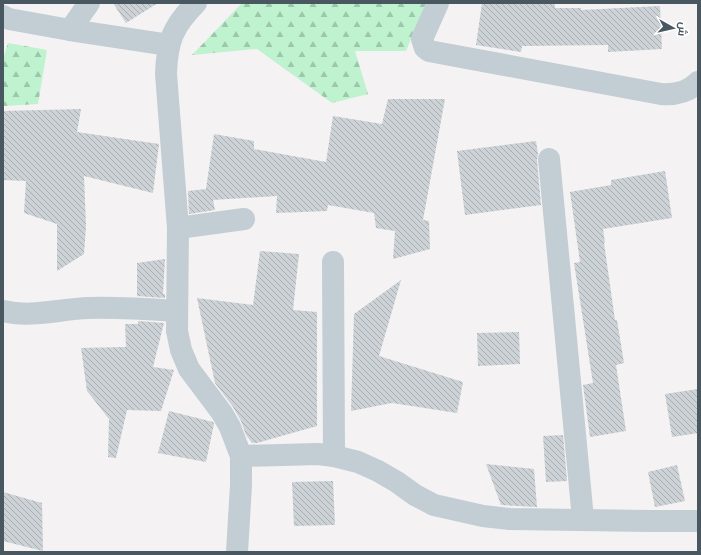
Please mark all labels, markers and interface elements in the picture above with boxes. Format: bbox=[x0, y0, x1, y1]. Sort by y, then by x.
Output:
north arrow bbox=[653, 8, 693, 48]
text: ش bbox=[675, 21, 691, 37]

